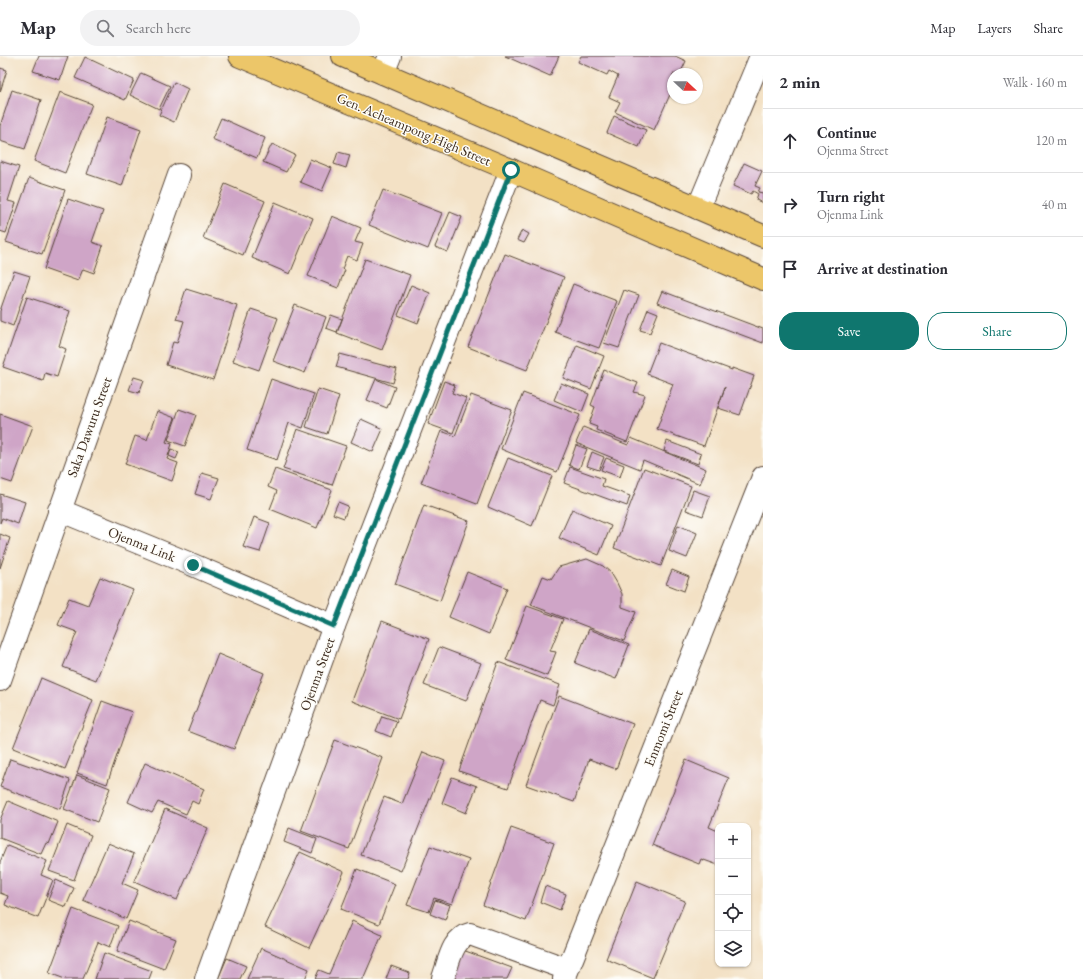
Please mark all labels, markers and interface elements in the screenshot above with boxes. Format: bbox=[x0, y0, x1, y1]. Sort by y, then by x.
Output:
search box bbox=[80, 10, 360, 46]
text: Map bbox=[20, 15, 56, 40]
icon: search bbox=[94, 17, 116, 39]
text: Search here bbox=[126, 18, 191, 37]
text: Map bbox=[930, 19, 955, 37]
text: Layers bbox=[977, 19, 1012, 37]
text: Share bbox=[1034, 19, 1063, 37]
north arrow bbox=[667, 68, 703, 104]
text: 2 min bbox=[779, 71, 820, 93]
text: Walk · 160 m bbox=[1003, 74, 1067, 91]
street label: Gen. Acheampong High Street bbox=[334, 88, 494, 170]
text: Continue bbox=[817, 123, 877, 142]
icon: ahead bbox=[779, 130, 801, 152]
text: 120 m bbox=[1036, 132, 1067, 149]
text: Ojenma Street bbox=[817, 142, 888, 159]
route start bbox=[502, 161, 520, 179]
text: Turn right bbox=[817, 187, 885, 206]
icon: right bbox=[779, 194, 801, 216]
text: 40 m bbox=[1042, 196, 1067, 213]
text: Ojenma Link bbox=[817, 206, 883, 223]
icon: arrive bbox=[779, 258, 801, 280]
text: Arrive at destination bbox=[817, 259, 948, 278]
button: Save bbox=[779, 312, 919, 350]
button: Share bbox=[927, 312, 1067, 350]
street label: Saka Dawuru Street bbox=[63, 374, 116, 480]
street label: Ojenma Link bbox=[105, 522, 179, 566]
route end bbox=[184, 556, 202, 574]
street label: Ojenma Street bbox=[295, 634, 339, 713]
street label: Enmomi Street bbox=[639, 687, 687, 769]
map controls bbox=[715, 823, 751, 967]
button: + bbox=[715, 823, 751, 859]
button: − bbox=[715, 859, 751, 895]
button: locate bbox=[715, 895, 751, 931]
button: layers bbox=[715, 931, 751, 967]

